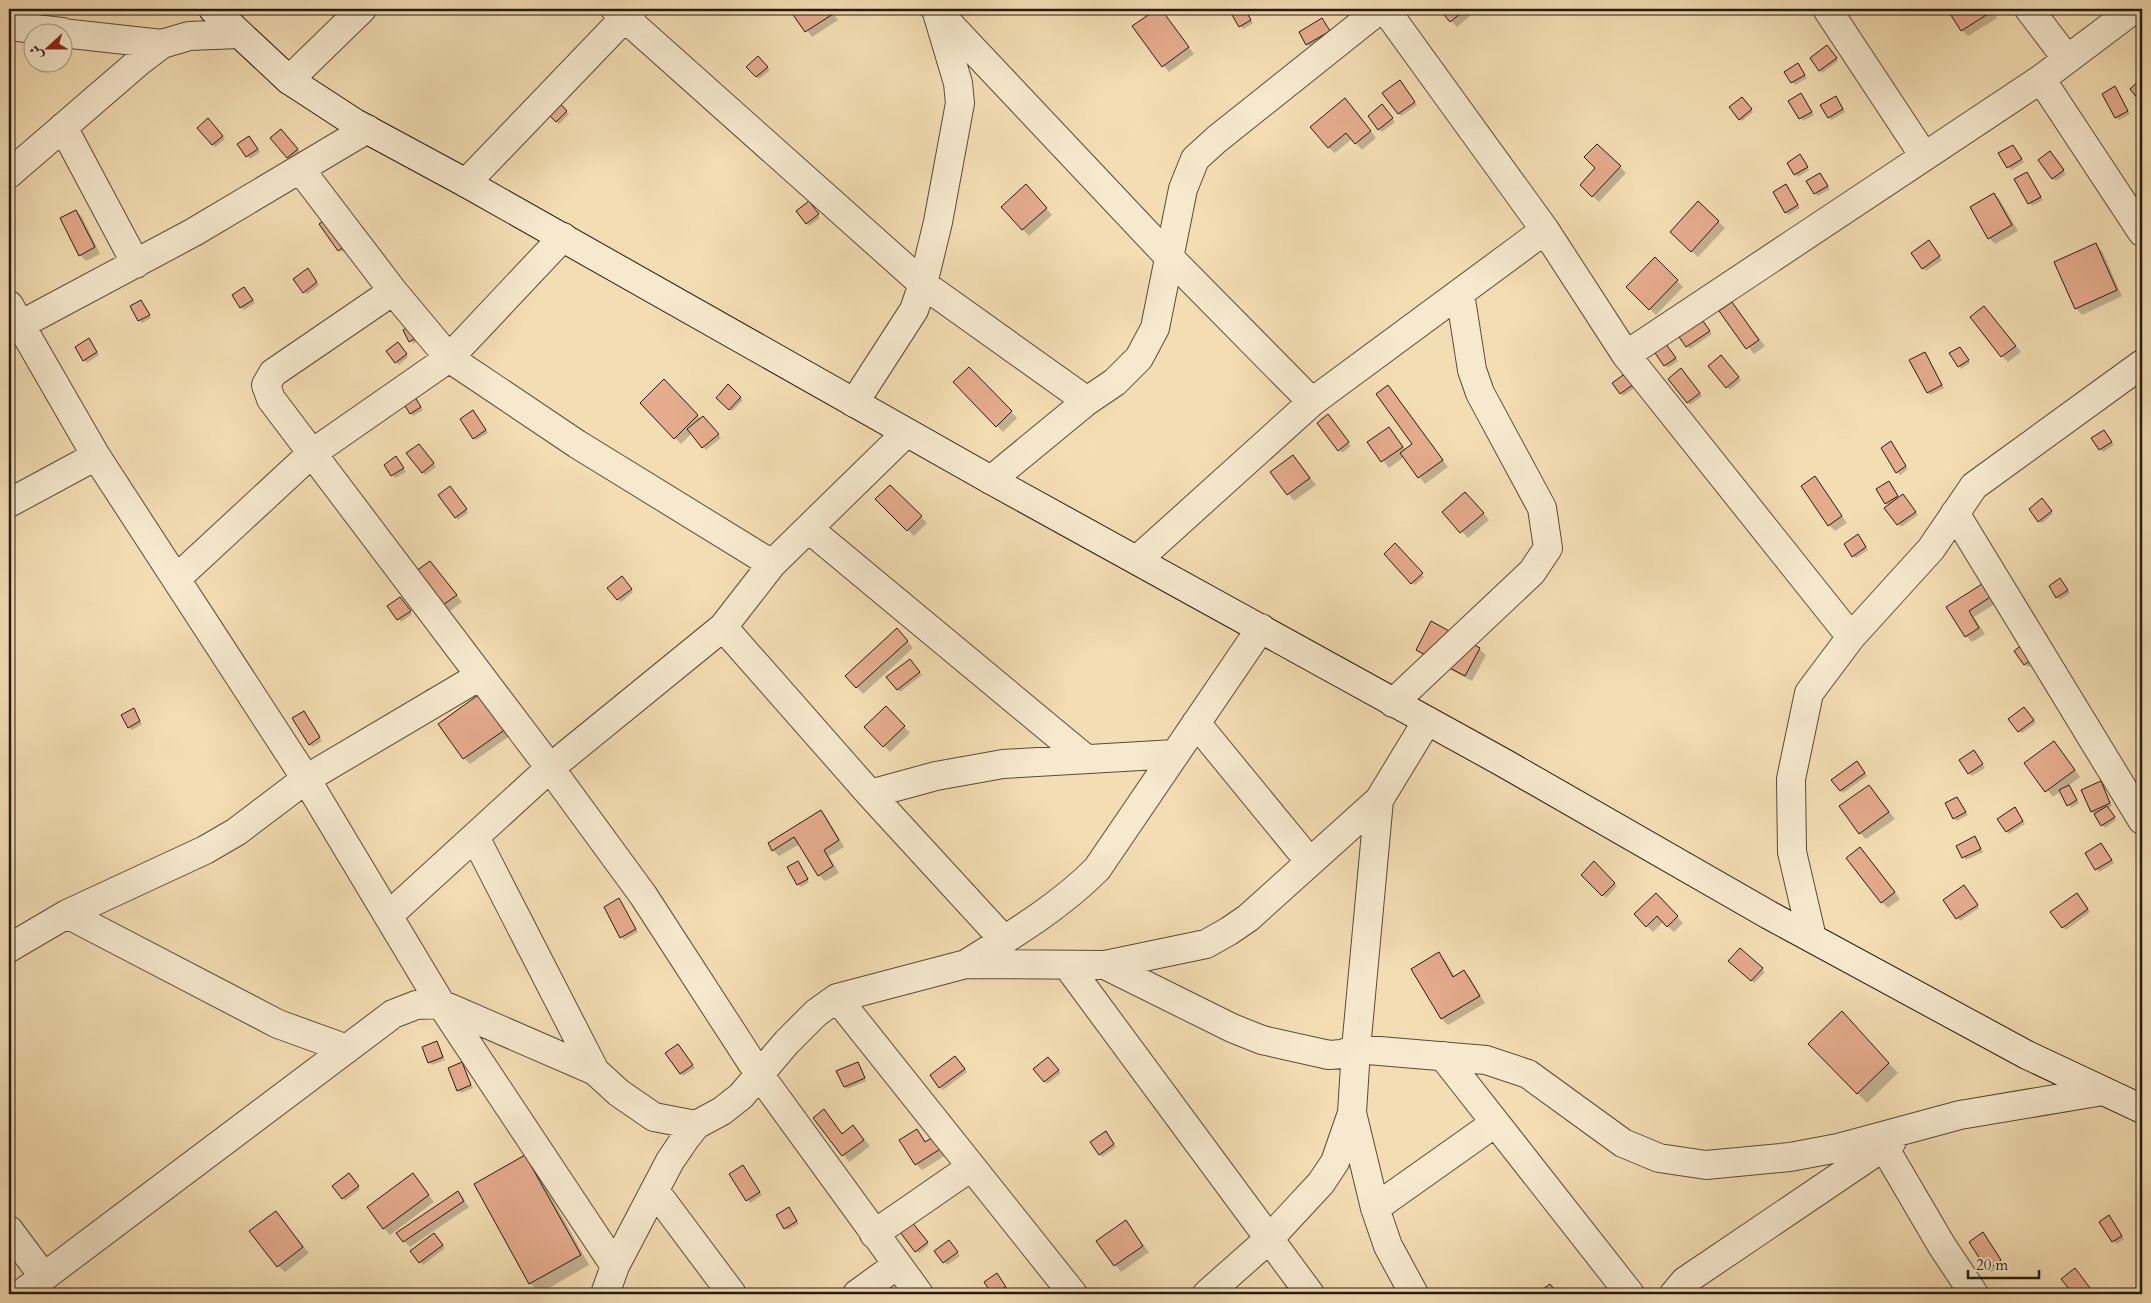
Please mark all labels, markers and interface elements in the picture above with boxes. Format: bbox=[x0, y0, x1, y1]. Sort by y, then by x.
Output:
north arrow bbox=[22, 22, 72, 72]
text: ش bbox=[25, 42, 48, 62]
scale bar bbox=[1968, 1248, 2040, 1280]
text: 20 m bbox=[1976, 1255, 2008, 1275]

